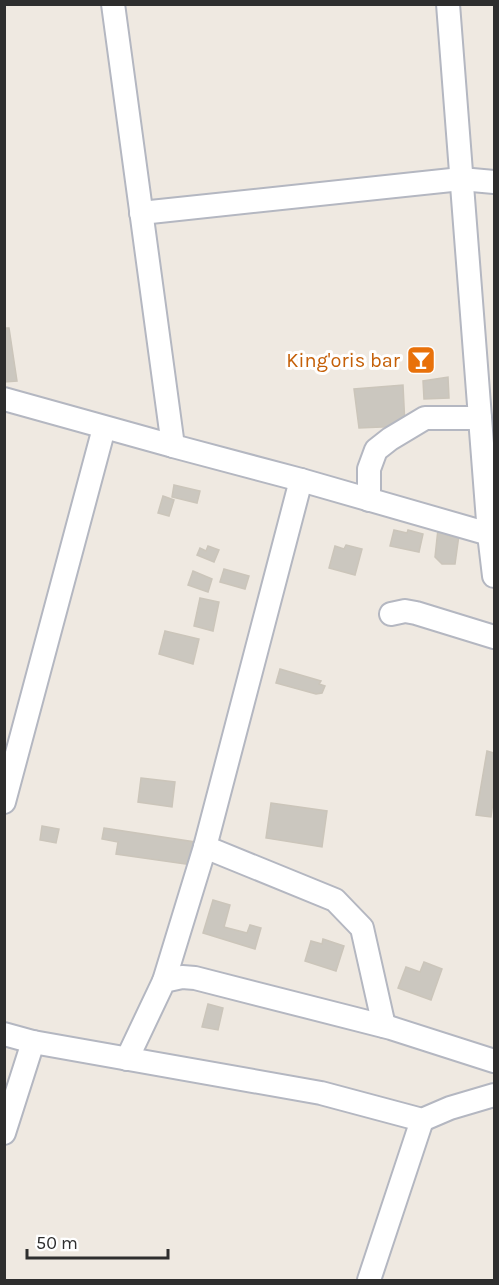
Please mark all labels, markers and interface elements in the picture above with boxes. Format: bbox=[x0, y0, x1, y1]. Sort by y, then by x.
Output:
bar icon: King'oris bar bbox=[405, 344, 437, 376]
place label: King'oris bar bbox=[286, 349, 401, 372]
scale bar bbox=[27, 1222, 168, 1260]
text: 50 m bbox=[36, 1232, 78, 1254]

